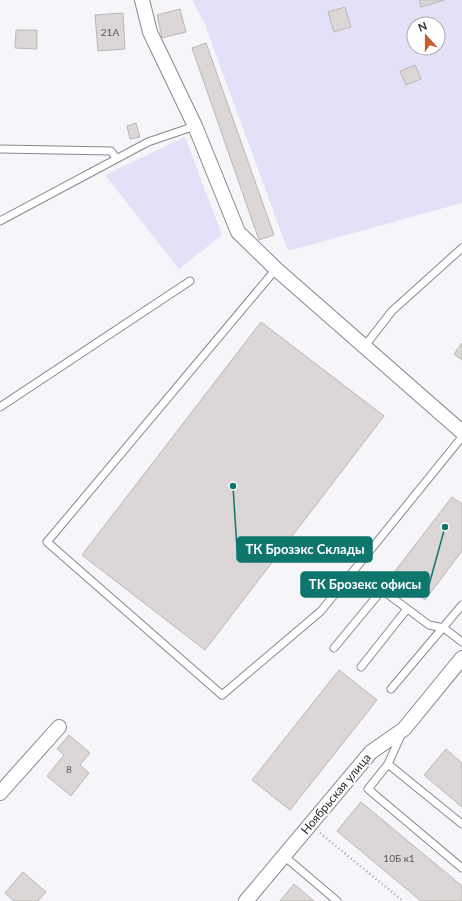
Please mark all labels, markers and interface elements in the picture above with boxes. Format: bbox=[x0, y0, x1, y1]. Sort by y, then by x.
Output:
north arrow bbox=[406, 16, 446, 56]
text: N bbox=[416, 19, 429, 34]
house number: 21А bbox=[101, 26, 119, 38]
callout: ТК Брозэкс Склады bbox=[237, 537, 372, 562]
text: ТК Брозэкс Склады bbox=[245, 541, 365, 557]
callout: ТК Брозекс офисы bbox=[301, 572, 429, 597]
text: ТК Брозекс офисы bbox=[309, 576, 421, 592]
street label: Ноябрьская улица bbox=[297, 750, 374, 837]
house number: 8 bbox=[66, 763, 72, 775]
house number: 10Б к1 bbox=[383, 852, 415, 864]

